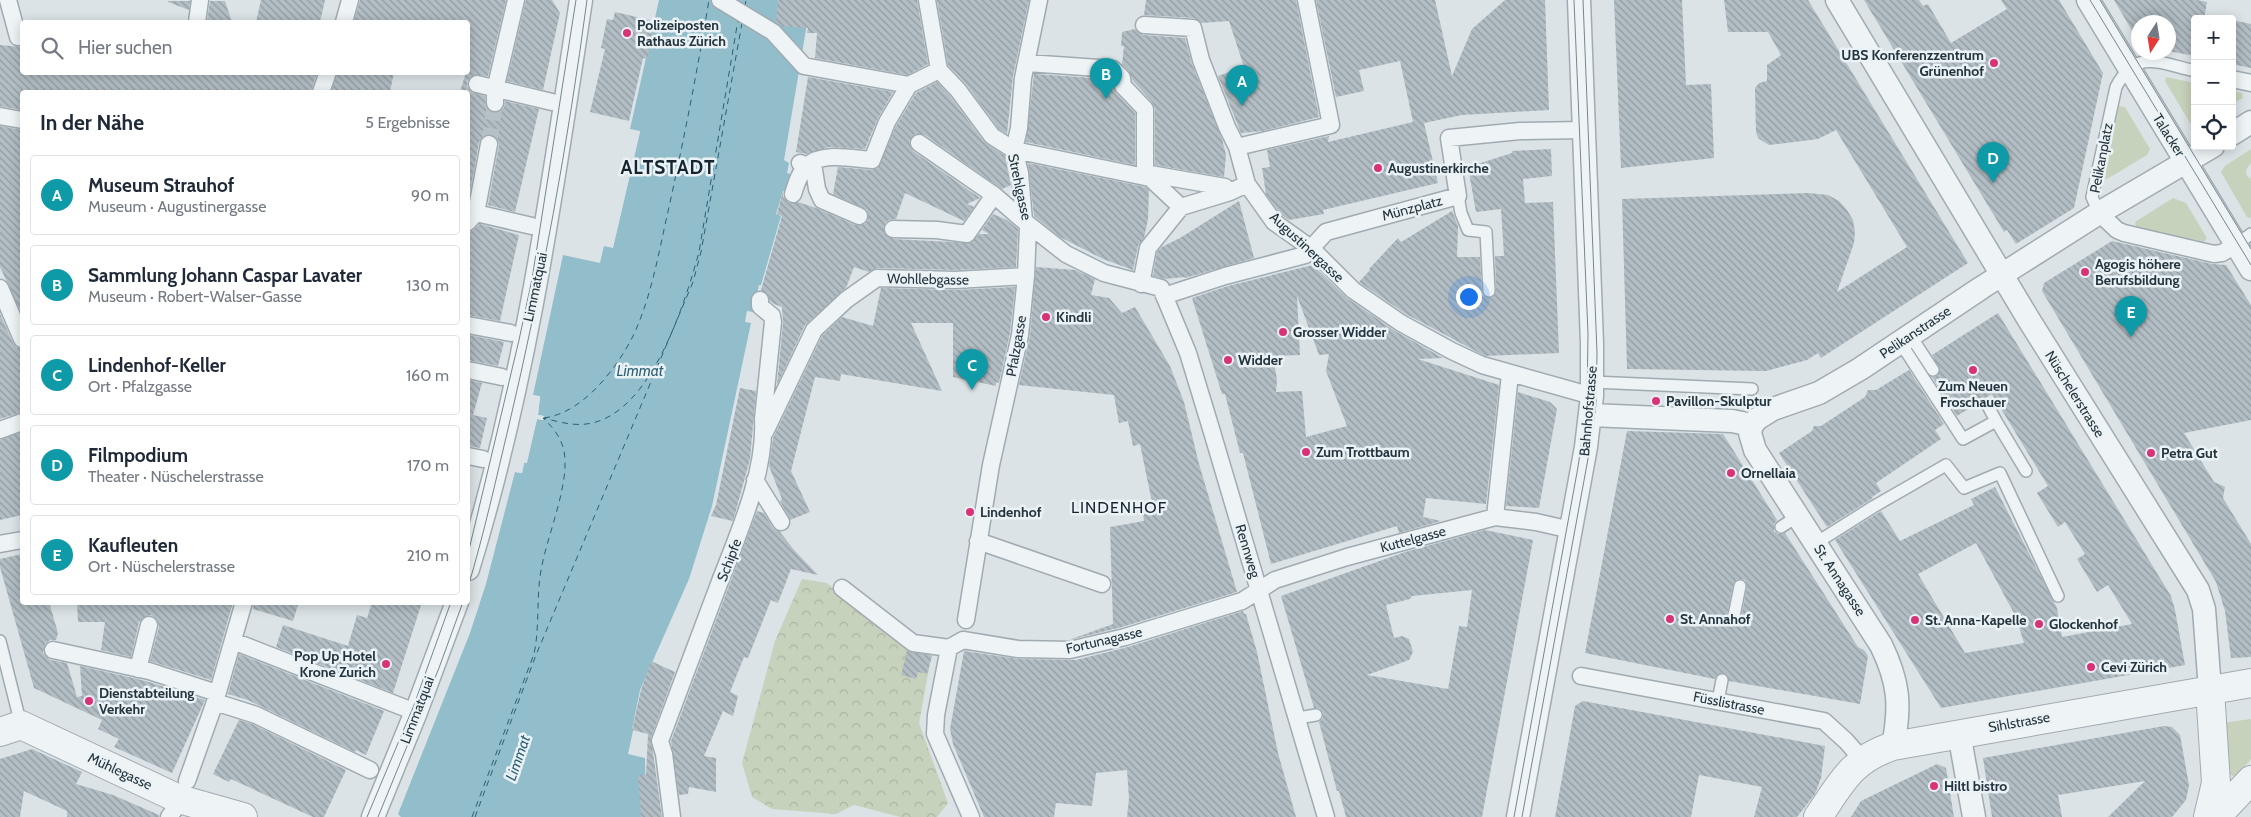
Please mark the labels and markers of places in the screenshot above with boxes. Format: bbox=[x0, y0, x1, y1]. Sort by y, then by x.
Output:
place label: Polizeiposten Rathaus Zürich bbox=[637, 16, 726, 50]
marker: Polizeiposten Rathaus Zürich bbox=[621, 27, 633, 39]
place label: UBS Konferenzzentrum Grünenhof bbox=[1841, 46, 1984, 80]
marker: UBS Konferenzzentrum Grünenhof bbox=[1988, 57, 2000, 69]
pin: B bbox=[1090, 58, 1122, 99]
pin: A bbox=[1226, 65, 1258, 106]
pin: D bbox=[1977, 142, 2009, 183]
place label: Augustinerkirche bbox=[1388, 159, 1489, 177]
marker: Augustinerkirche bbox=[1372, 162, 1384, 174]
place label: Agogis höhere Berufsbildung bbox=[2095, 255, 2181, 289]
marker: Agogis höhere Berufsbildung bbox=[2079, 266, 2091, 278]
pin: E bbox=[2115, 296, 2147, 337]
place label: Kindli bbox=[1056, 308, 1091, 326]
marker: Kindli bbox=[1040, 311, 1052, 323]
place label: Grosser Widder bbox=[1293, 323, 1386, 341]
marker: Grosser Widder bbox=[1277, 326, 1289, 338]
pin: C bbox=[956, 349, 988, 390]
place label: Widder bbox=[1238, 351, 1283, 369]
marker: Widder bbox=[1222, 354, 1234, 366]
marker: Zum Neuen Froschauer bbox=[1967, 364, 1979, 376]
place label: Zum Neuen Froschauer bbox=[1938, 377, 2008, 411]
place label: Pavillon-Skulptur bbox=[1666, 392, 1772, 410]
marker: Pavillon-Skulptur bbox=[1650, 395, 1662, 407]
place label: Zum Trottbaum bbox=[1316, 443, 1410, 461]
place label: Petra Gut bbox=[2161, 444, 2218, 462]
marker: Zum Trottbaum bbox=[1300, 446, 1312, 458]
marker: Petra Gut bbox=[2145, 447, 2157, 459]
place label: Ornellaia bbox=[1741, 464, 1796, 482]
marker: Ornellaia bbox=[1725, 467, 1737, 479]
place label: Lindenhof bbox=[980, 503, 1042, 521]
marker: Lindenhof bbox=[964, 506, 976, 518]
place label: St. Annahof bbox=[1680, 610, 1751, 628]
place label: St. Anna-Kapelle bbox=[1925, 611, 2026, 629]
marker: St. Annahof bbox=[1664, 613, 1676, 625]
marker: St. Anna-Kapelle bbox=[1909, 614, 1921, 626]
place label: Glockenhof bbox=[2049, 615, 2118, 633]
marker: Glockenhof bbox=[2033, 618, 2045, 630]
place label: Pop Up Hotel Krone Zurich bbox=[294, 647, 376, 681]
marker: Pop Up Hotel Krone Zurich bbox=[380, 658, 392, 670]
place label: Cevi Zürich bbox=[2101, 658, 2167, 676]
marker: Cevi Zürich bbox=[2085, 661, 2097, 673]
place label: Dienstabteilung Verkehr bbox=[99, 684, 194, 718]
marker: Dienstabteilung Verkehr bbox=[83, 695, 95, 707]
place label: Hiltl bistro bbox=[1944, 777, 2007, 795]
marker: Hiltl bistro bbox=[1928, 780, 1940, 792]

